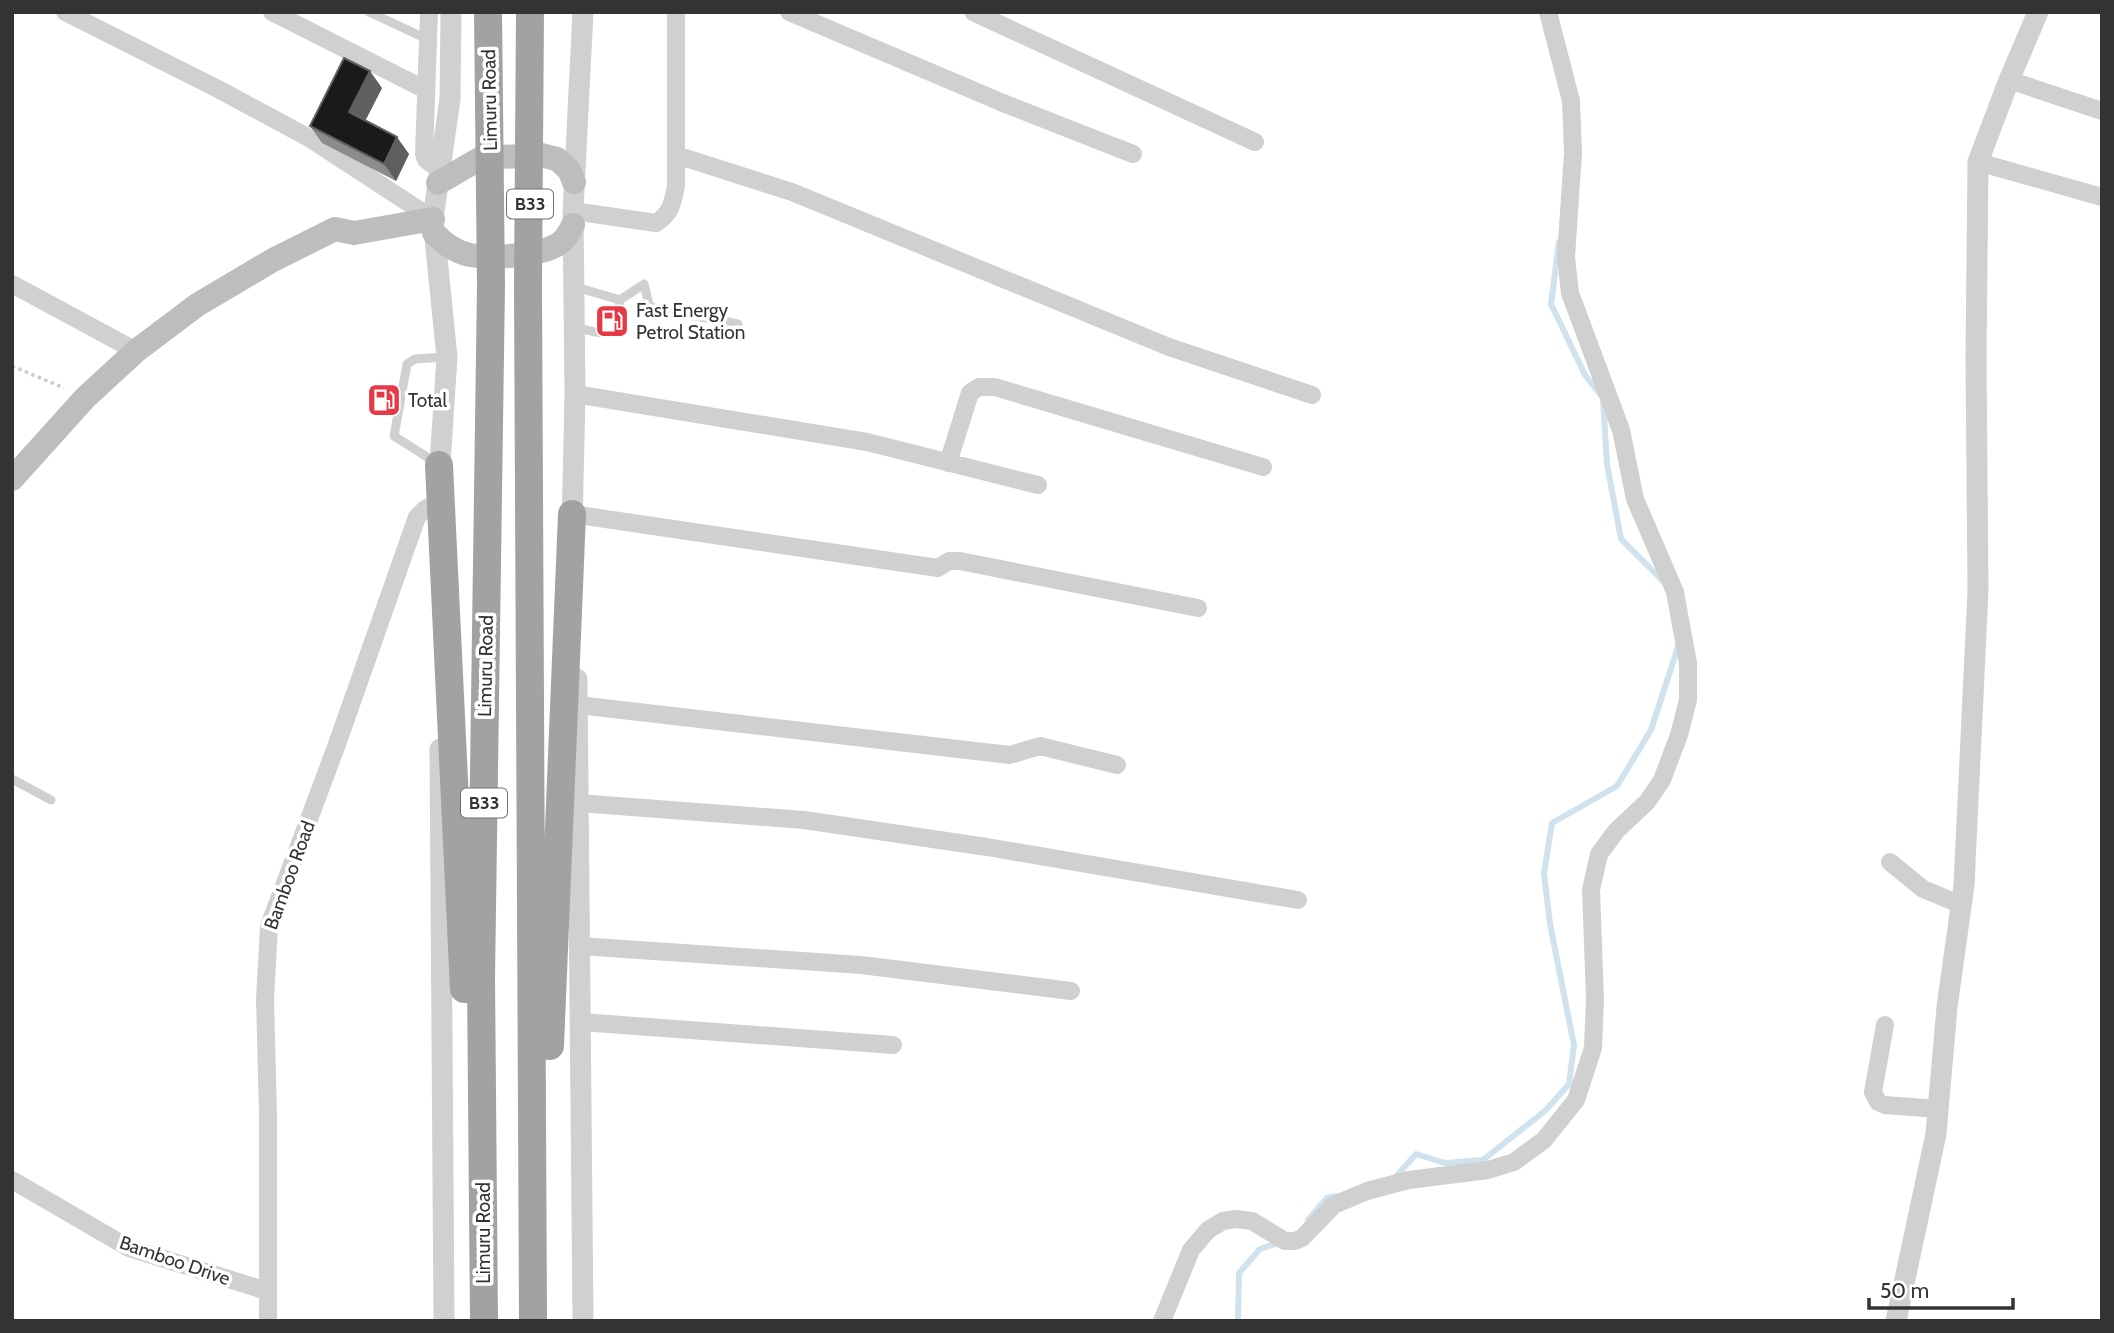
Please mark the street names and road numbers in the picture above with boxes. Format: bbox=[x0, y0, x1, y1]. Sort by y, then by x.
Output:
street label: Limuru Road bbox=[477, 49, 502, 151]
road number: B33 bbox=[507, 190, 553, 218]
street label: Limuru Road bbox=[473, 615, 498, 717]
road number: B33 bbox=[461, 788, 507, 818]
street label: Bamboo Road bbox=[259, 818, 320, 933]
street label: Limuru Road bbox=[472, 1182, 495, 1284]
street label: Bamboo Drive bbox=[117, 1231, 233, 1290]

